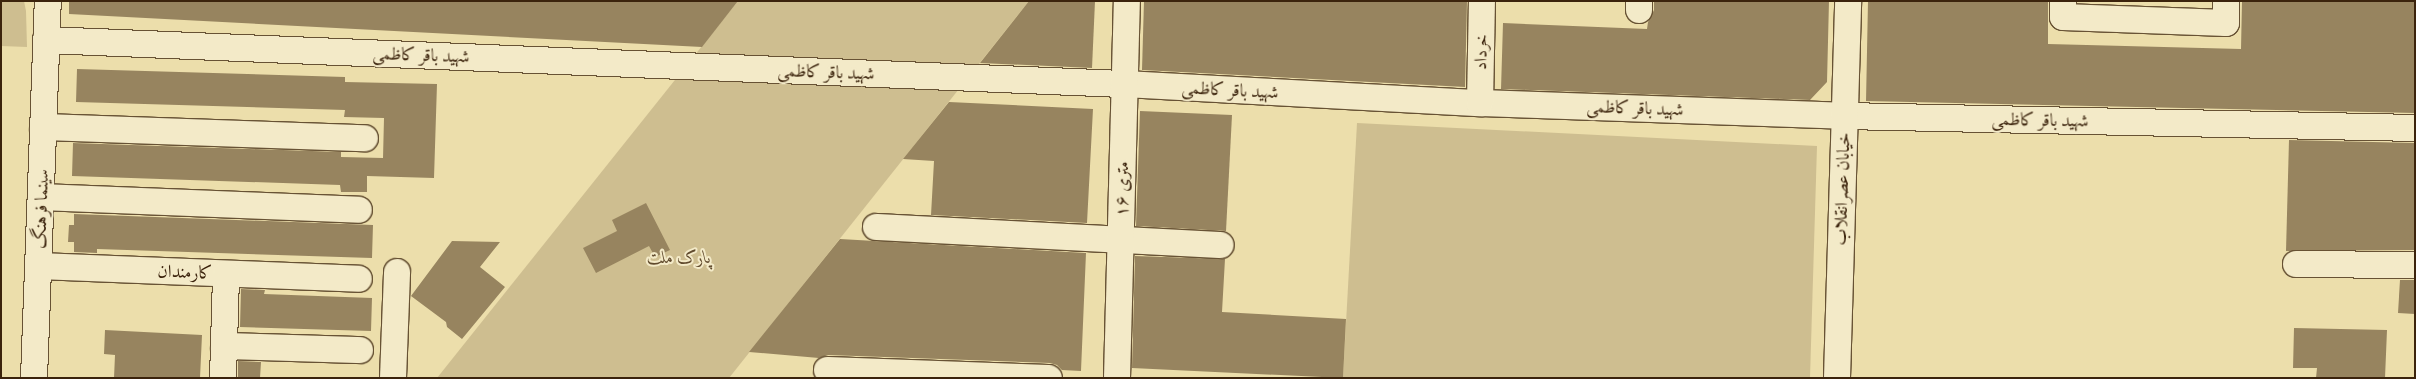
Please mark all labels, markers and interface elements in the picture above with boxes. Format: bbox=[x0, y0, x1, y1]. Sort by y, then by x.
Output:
street label: خرداد bbox=[1470, 34, 1492, 70]
street label: شهید باقر کاظمی bbox=[372, 43, 470, 67]
street label: شهید باقر کاظمی bbox=[777, 60, 875, 84]
street label: شهید باقر کاظمی bbox=[1181, 77, 1279, 103]
street label: شهید باقر کاظمی bbox=[1586, 96, 1684, 120]
street label: شهید باقر کاظمی bbox=[1991, 108, 2089, 132]
street label: خیابان عصرانقلاب bbox=[1829, 132, 1855, 246]
street label: ۱۶ متری bbox=[1111, 161, 1133, 217]
street label: سینما فرهنگ bbox=[29, 169, 53, 249]
park label: پارک ملت bbox=[647, 246, 711, 268]
street label: کارمندان bbox=[157, 260, 213, 284]

